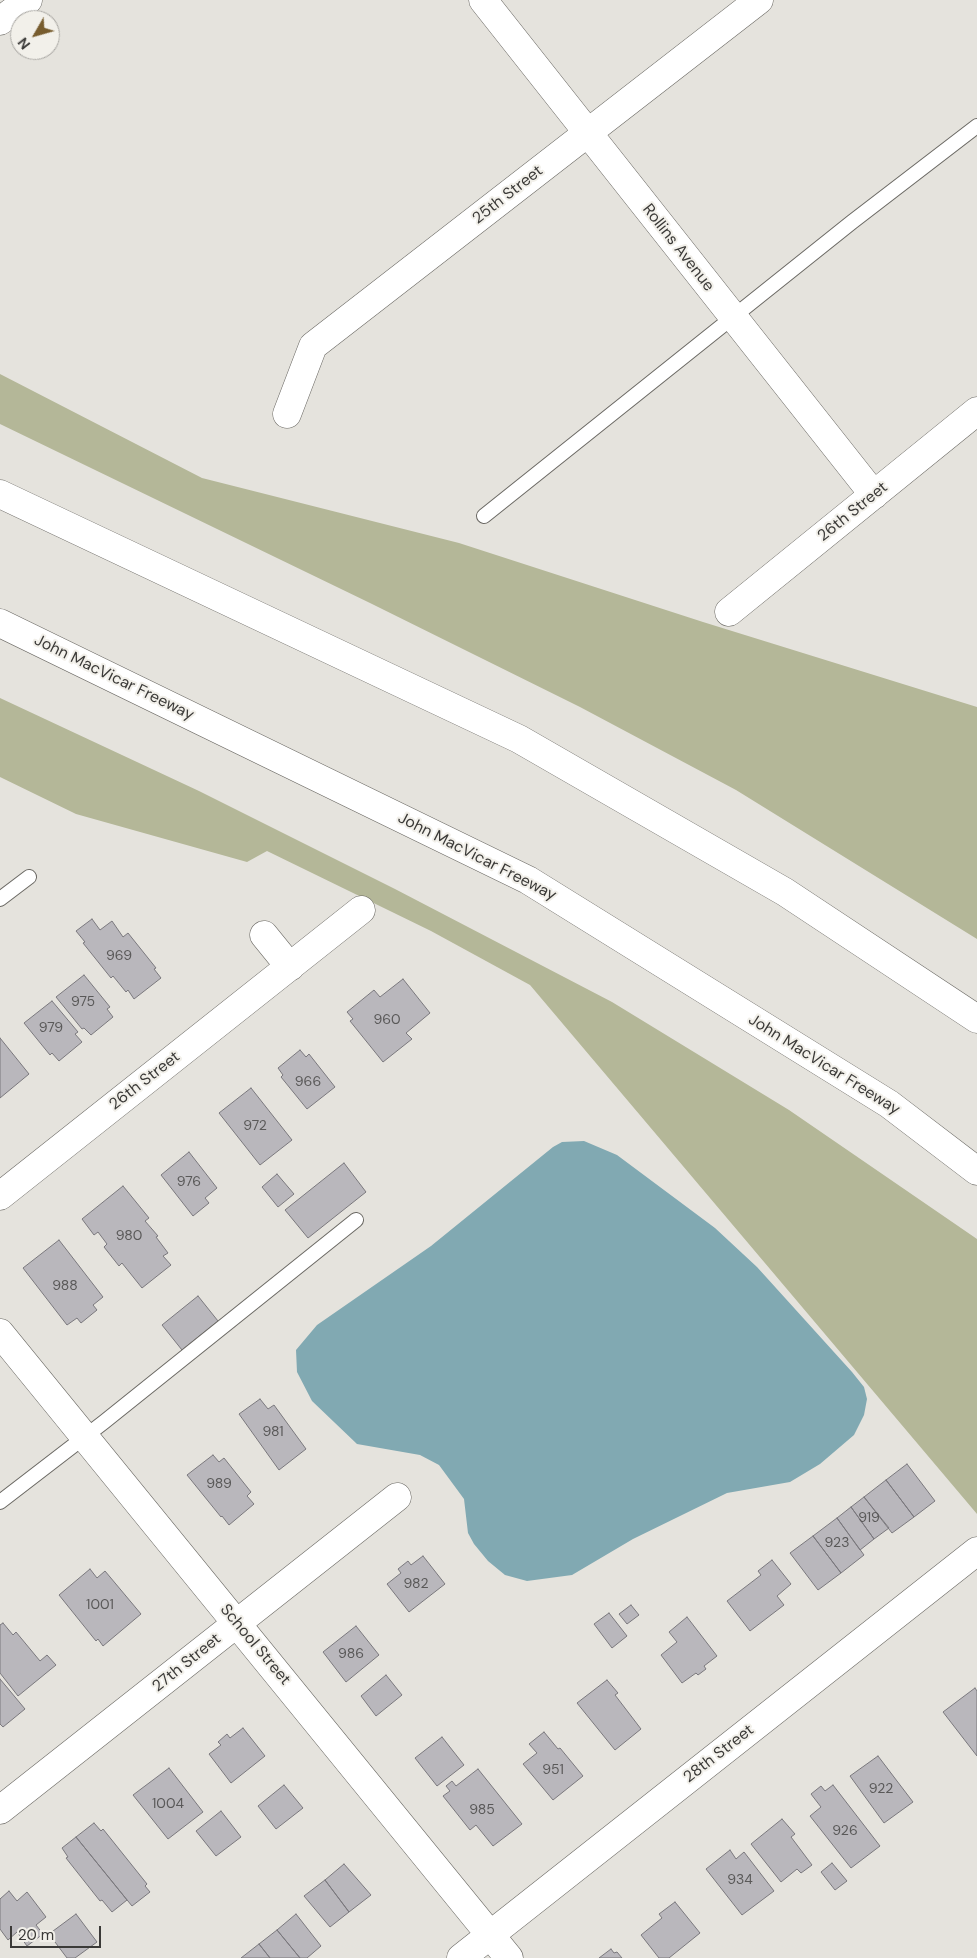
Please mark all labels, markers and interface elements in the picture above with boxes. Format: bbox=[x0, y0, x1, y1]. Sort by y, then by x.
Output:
north arrow bbox=[10, 10, 60, 60]
text: N bbox=[14, 34, 34, 53]
street label: 25th Street bbox=[469, 162, 547, 228]
street label: Rollins Avenue bbox=[638, 201, 718, 295]
street label: 26th Street bbox=[814, 478, 892, 546]
street label: John MacVicar Freeway bbox=[31, 631, 197, 725]
street label: John MacVicar Freeway bbox=[395, 809, 559, 905]
house number: 969 bbox=[106, 948, 132, 964]
house number: 975 bbox=[71, 994, 95, 1010]
street label: John MacVicar Freeway bbox=[745, 1010, 903, 1120]
house number: 960 bbox=[373, 1012, 401, 1028]
house number: 979 bbox=[39, 1020, 63, 1036]
street label: 26th Street bbox=[106, 1047, 184, 1115]
house number: 966 bbox=[295, 1074, 321, 1090]
house number: 972 bbox=[243, 1118, 267, 1134]
house number: 976 bbox=[177, 1174, 201, 1190]
house number: 980 bbox=[116, 1228, 142, 1244]
house number: 988 bbox=[52, 1278, 78, 1294]
house number: 981 bbox=[262, 1424, 284, 1440]
house number: 989 bbox=[206, 1476, 232, 1492]
house number: 919 bbox=[858, 1510, 880, 1526]
house number: 923 bbox=[825, 1535, 849, 1551]
house number: 982 bbox=[404, 1576, 428, 1592]
house number: 1001 bbox=[86, 1597, 114, 1613]
street label: School Street bbox=[216, 1601, 294, 1689]
street label: 27th Street bbox=[149, 1630, 225, 1696]
house number: 986 bbox=[338, 1646, 364, 1662]
street label: 28th Street bbox=[680, 1721, 758, 1787]
house number: 951 bbox=[542, 1762, 564, 1778]
house number: 922 bbox=[869, 1781, 893, 1797]
house number: 1004 bbox=[152, 1796, 184, 1812]
house number: 985 bbox=[469, 1802, 495, 1818]
house number: 926 bbox=[832, 1823, 858, 1839]
house number: 934 bbox=[727, 1872, 753, 1888]
scale bar bbox=[12, 1916, 104, 1948]
text: 20 m bbox=[18, 1925, 54, 1945]

